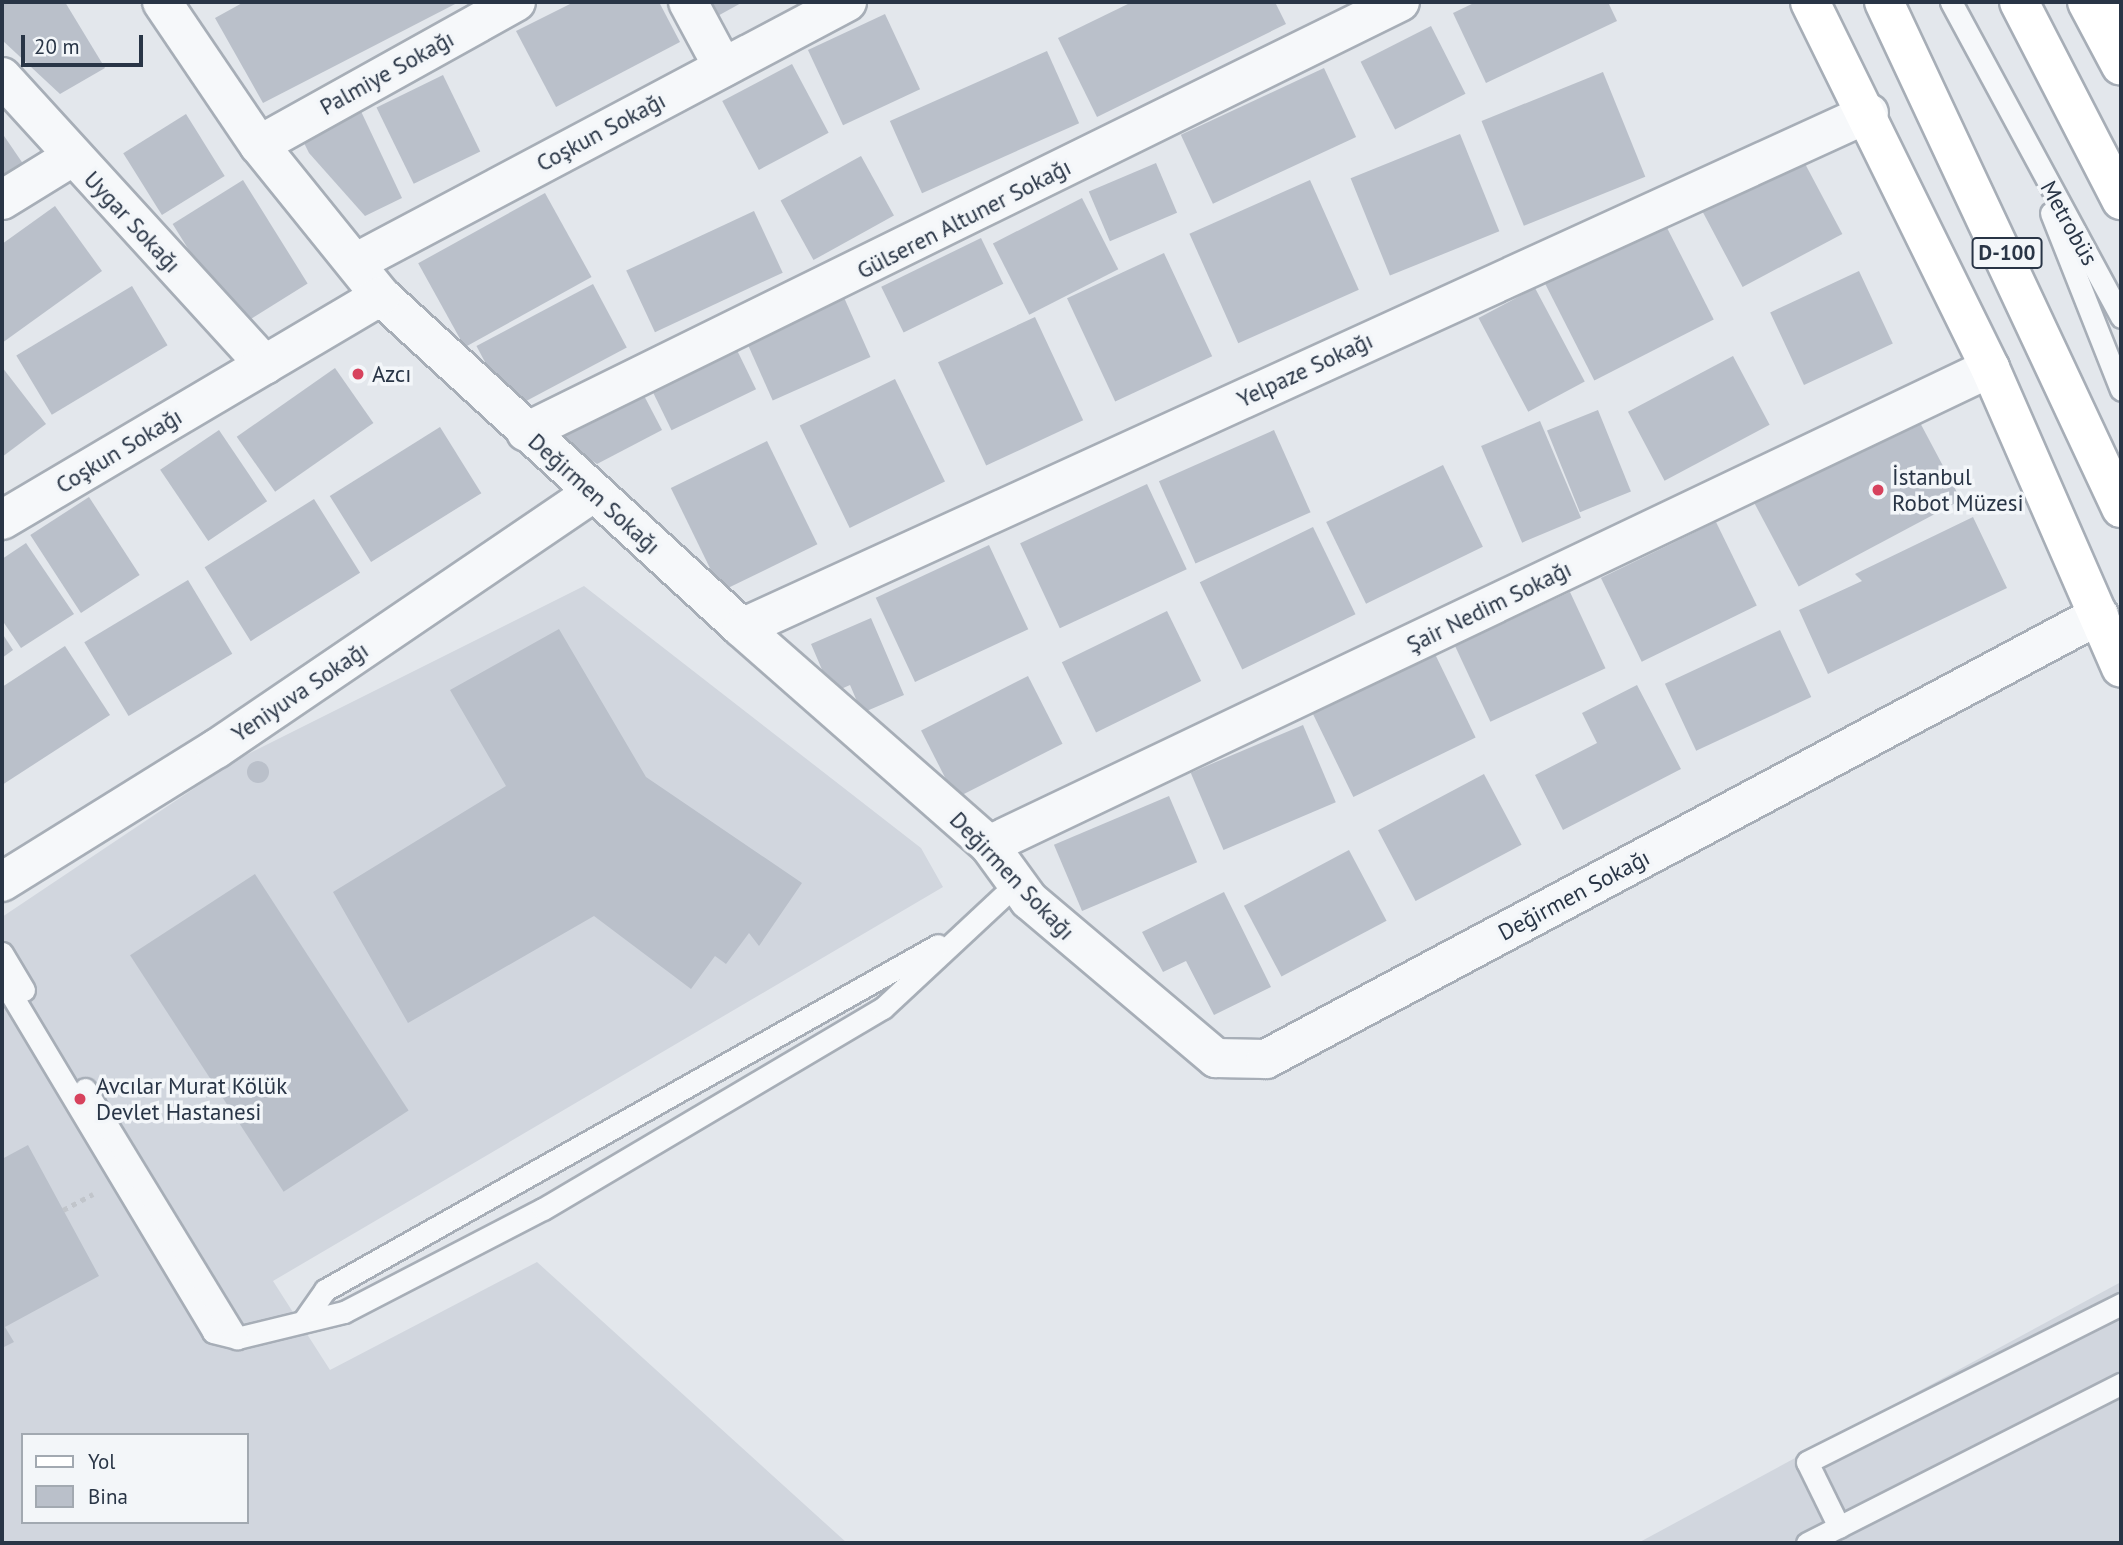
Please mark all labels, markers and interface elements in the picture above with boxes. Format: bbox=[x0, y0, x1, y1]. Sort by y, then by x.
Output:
scale bar bbox=[24, 21, 147, 65]
street label: Palmiye Sokağı bbox=[315, 25, 459, 121]
text: 20 m bbox=[34, 33, 80, 60]
street label: Coşkun Sokağı bbox=[532, 86, 670, 178]
street label: Gülseren Altuner Sokağı bbox=[852, 153, 1076, 285]
street label: Uygar Sokağı bbox=[78, 166, 186, 278]
street label: Metrobüs bbox=[2035, 176, 2103, 270]
road number: D-100 bbox=[1970, 236, 2044, 270]
street label: Yelpaze Sokağı bbox=[1233, 327, 1377, 413]
place label: Azcı bbox=[372, 360, 411, 388]
marker: Azcı bbox=[350, 366, 366, 382]
street label: Coşkun Sokağı bbox=[51, 403, 187, 499]
street label: Değirmen Sokağı bbox=[523, 428, 665, 560]
place label: İstanbul Robot Müzesi bbox=[1892, 463, 2024, 517]
marker: İstanbul Robot Müzesi bbox=[1870, 482, 1886, 498]
street label: Şair Nedim Sokağı bbox=[1402, 555, 1576, 659]
street label: Yeniyuva Sokağı bbox=[227, 636, 373, 748]
street label: Değirmen Sokağı bbox=[944, 806, 1080, 946]
street label: Değirmen Sokağı bbox=[1494, 844, 1654, 946]
place label: Avcılar Murat Kölük Devlet Hastanesi bbox=[96, 1072, 287, 1126]
marker: Avcılar Murat Kölük Devlet Hastanesi bbox=[70, 1089, 90, 1109]
legend bbox=[21, 1433, 248, 1524]
text: Yol bbox=[88, 1448, 115, 1475]
text: Bina bbox=[88, 1483, 128, 1510]

